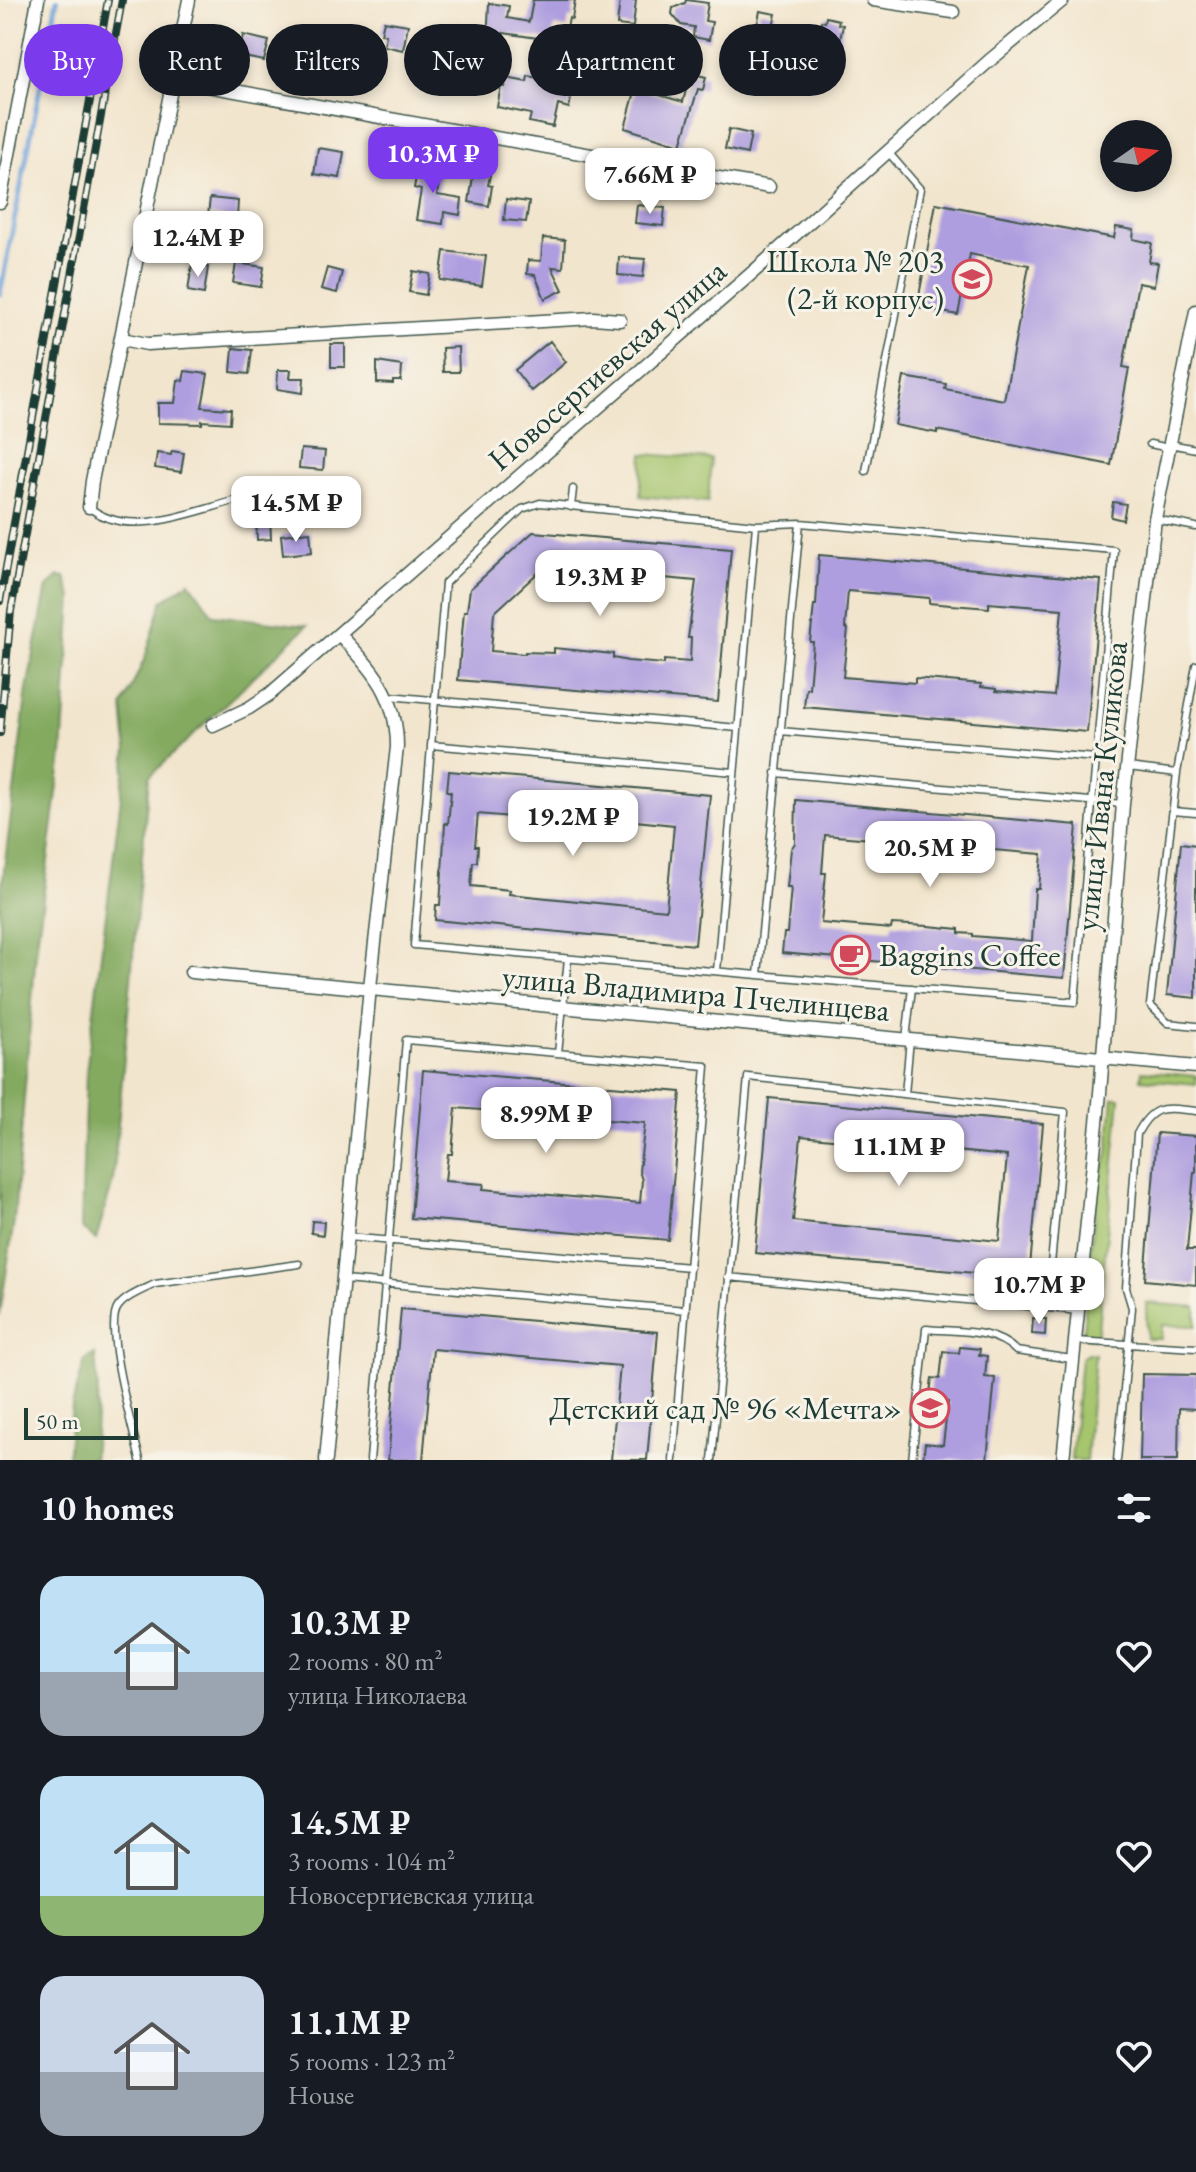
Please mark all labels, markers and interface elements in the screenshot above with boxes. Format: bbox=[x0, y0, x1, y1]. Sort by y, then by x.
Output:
chip: Buy bbox=[24, 24, 123, 96]
chip: Rent bbox=[139, 24, 250, 96]
chip: Filters bbox=[266, 24, 388, 96]
chip: New bbox=[404, 24, 512, 96]
chip: Apartment bbox=[528, 24, 703, 96]
chip: House bbox=[719, 24, 846, 96]
north arrow bbox=[1100, 120, 1172, 192]
map controls bbox=[1100, 120, 1172, 192]
pin: 10.3M ₽ bbox=[359, 127, 507, 195]
text: 10.3M ₽ bbox=[386, 136, 480, 170]
pin: 7.66M ₽ bbox=[576, 148, 724, 216]
text: 7.66M ₽ bbox=[603, 157, 697, 191]
pin: 12.4M ₽ bbox=[124, 211, 272, 279]
text: 12.4M ₽ bbox=[151, 220, 245, 254]
place label: Школа № 203 (2-й корпус) bbox=[766, 240, 944, 319]
street label: Новосергиевская улица bbox=[479, 250, 735, 480]
school or university icon: Школа № 203 (2-й корпус) bbox=[951, 258, 993, 300]
pin: 14.5M ₽ bbox=[222, 476, 370, 544]
text: 14.5M ₽ bbox=[249, 485, 343, 519]
pin: 19.3M ₽ bbox=[526, 550, 674, 618]
text: 19.3M ₽ bbox=[553, 559, 647, 593]
street label: улица Ивана Куликова bbox=[1065, 639, 1137, 933]
pin: 19.2M ₽ bbox=[499, 790, 647, 858]
text: 19.2M ₽ bbox=[526, 799, 620, 833]
pin: 20.5M ₽ bbox=[856, 821, 1004, 889]
text: 20.5M ₽ bbox=[883, 830, 977, 864]
cafe icon: Baggins Coffee bbox=[830, 934, 872, 976]
place label: Baggins Coffee bbox=[879, 934, 1061, 976]
street label: улица Владимира Пчелинцева bbox=[500, 955, 892, 1031]
pin: 8.99M ₽ bbox=[472, 1087, 620, 1155]
text: 8.99M ₽ bbox=[499, 1096, 593, 1130]
pin: 11.1M ₽ bbox=[825, 1120, 973, 1188]
text: 11.1M ₽ bbox=[852, 1129, 946, 1163]
pin: 10.7M ₽ bbox=[965, 1258, 1113, 1326]
text: 10.7M ₽ bbox=[992, 1267, 1086, 1301]
place label: Детский сад № 96 «Мечта» bbox=[549, 1387, 902, 1429]
school or university icon: Детский сад № 96 «Мечта» bbox=[909, 1387, 951, 1429]
scale bar bbox=[24, 1404, 138, 1440]
text: 50 m bbox=[36, 1407, 79, 1436]
text: 10 homes bbox=[40, 1486, 174, 1530]
icon: filters bbox=[1112, 1486, 1156, 1530]
text: 10.3M ₽ bbox=[288, 1600, 411, 1644]
icon: home bbox=[104, 1608, 200, 1704]
icon: heart bbox=[1112, 1634, 1156, 1678]
text: 2 rooms · 80 m² bbox=[288, 1644, 443, 1678]
text: улица Николаева bbox=[288, 1678, 467, 1712]
text: 14.5M ₽ bbox=[288, 1800, 411, 1844]
icon: home bbox=[104, 1808, 200, 1904]
icon: heart bbox=[1112, 1834, 1156, 1878]
text: 3 rooms · 104 m² bbox=[288, 1844, 455, 1878]
text: Новосергиевская улица bbox=[288, 1878, 534, 1912]
text: 11.1M ₽ bbox=[288, 2000, 411, 2044]
icon: home bbox=[104, 2008, 200, 2104]
icon: heart bbox=[1112, 2034, 1156, 2078]
text: 5 rooms · 123 m² bbox=[288, 2044, 455, 2078]
text: House bbox=[288, 2078, 354, 2112]

